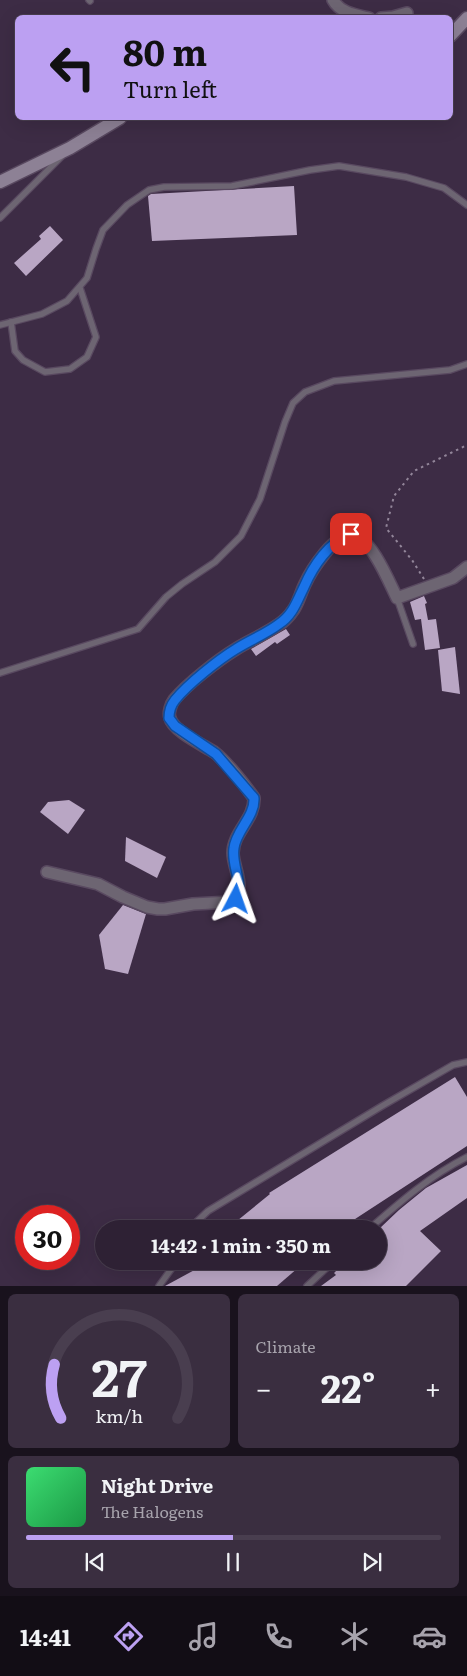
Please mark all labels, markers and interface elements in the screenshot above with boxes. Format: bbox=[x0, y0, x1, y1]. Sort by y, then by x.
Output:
text: 80 m bbox=[123, 25, 207, 77]
icon: left bbox=[40, 35, 105, 100]
text: Turn left bbox=[123, 72, 217, 105]
pin bbox=[330, 513, 372, 555]
icon: arrive bbox=[337, 520, 365, 548]
position arrow bbox=[209, 872, 261, 924]
speed limit sign: 30 bbox=[15, 1205, 80, 1270]
text: 14:42 · 1 min · 350 m bbox=[151, 1231, 331, 1259]
text: Climate bbox=[256, 1334, 316, 1358]
text: 27 bbox=[91, 1336, 147, 1413]
text: 22° bbox=[321, 1358, 376, 1415]
text: − bbox=[256, 1366, 272, 1408]
text: + bbox=[425, 1366, 441, 1408]
text: km/h bbox=[95, 1402, 143, 1429]
text: Night Drive bbox=[101, 1471, 213, 1499]
text: The Halogens bbox=[101, 1499, 203, 1523]
icon: previous bbox=[81, 1548, 109, 1576]
icon: pause bbox=[219, 1548, 247, 1576]
icon: next bbox=[358, 1548, 386, 1576]
icon: directions bbox=[111, 1619, 146, 1654]
icon: music bbox=[186, 1619, 221, 1654]
icon: phone bbox=[261, 1619, 296, 1654]
icon: climate bbox=[337, 1619, 372, 1654]
icon: car bbox=[412, 1619, 447, 1654]
text: 14:41 bbox=[20, 1620, 71, 1653]

